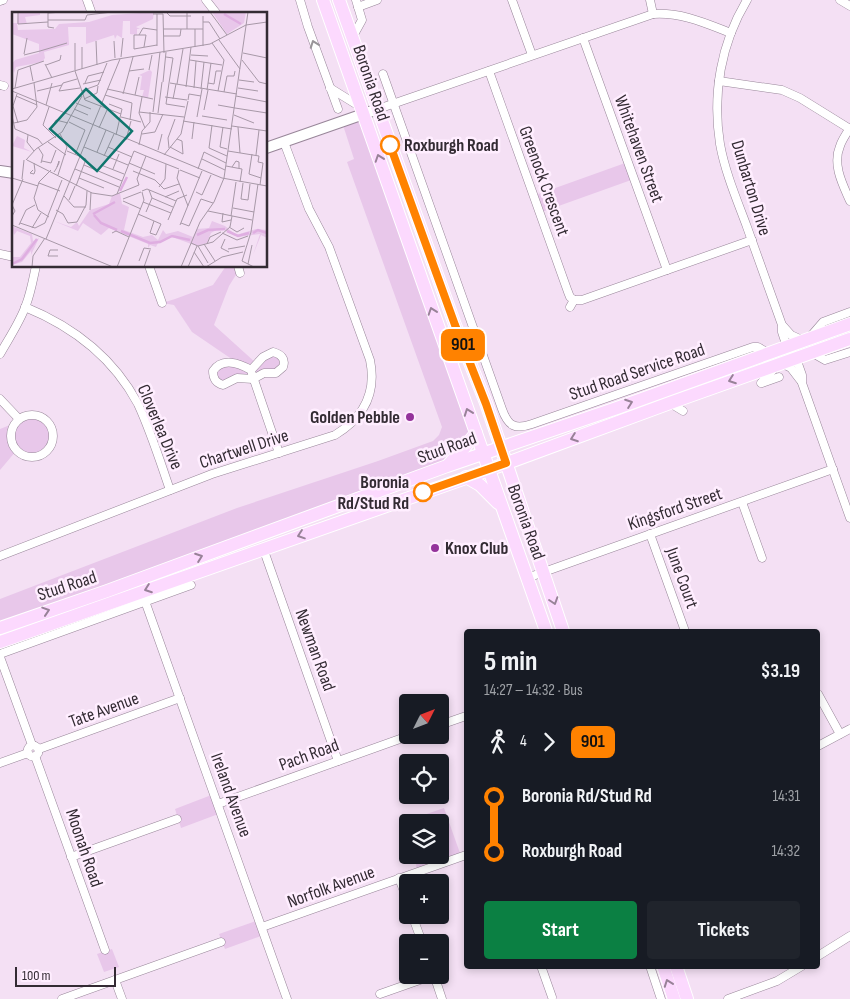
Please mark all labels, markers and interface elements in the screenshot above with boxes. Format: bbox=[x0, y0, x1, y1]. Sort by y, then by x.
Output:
inset map bbox=[12, 12, 268, 268]
one-way arrow bbox=[310, 40, 320, 49]
street label: Boronia Road bbox=[348, 42, 394, 124]
street label: Whitehaven Street bbox=[610, 93, 668, 206]
street label: Greenock Crescent bbox=[514, 123, 574, 239]
marker: Roxburgh Road bbox=[380, 135, 400, 155]
place label: Roxburgh Road bbox=[404, 135, 499, 156]
street label: Dunbarton Drive bbox=[727, 138, 775, 238]
one-way arrow bbox=[375, 154, 385, 163]
one-way arrow bbox=[428, 308, 438, 316]
line badge: 901 bbox=[434, 329, 492, 361]
text: 901 bbox=[451, 334, 475, 355]
street label: Stud Road Service Road bbox=[567, 339, 707, 405]
one-way arrow bbox=[729, 374, 737, 384]
street label: Cloverlea Drive bbox=[133, 381, 187, 473]
one-way arrow bbox=[625, 399, 633, 409]
place label: Golden Pebble bbox=[310, 407, 400, 428]
one-way arrow bbox=[464, 408, 474, 417]
marker: Golden Pebble bbox=[404, 411, 416, 423]
street label: Chartwell Drive bbox=[197, 425, 291, 473]
street label: Stud Road bbox=[415, 428, 479, 468]
one-way arrow bbox=[571, 432, 579, 442]
place label: Boronia Rd/Stud Rd bbox=[337, 472, 409, 514]
street label: Boronia Road bbox=[503, 481, 549, 563]
marker: Boronia Rd/Stud Rd bbox=[413, 482, 433, 502]
street label: Kingsford Street bbox=[625, 483, 725, 535]
one-way arrow bbox=[297, 529, 305, 539]
place label: Knox Club bbox=[445, 538, 508, 559]
marker: Knox Club bbox=[429, 542, 441, 554]
street label: June Court bbox=[661, 544, 703, 612]
one-way arrow bbox=[194, 553, 203, 563]
street label: Stud Road bbox=[35, 567, 99, 605]
one-way arrow bbox=[144, 583, 152, 593]
one-way arrow bbox=[548, 597, 558, 605]
street label: Newman Road bbox=[291, 606, 339, 694]
one-way arrow bbox=[41, 607, 50, 617]
text: 5 min bbox=[484, 645, 537, 678]
text: $3.19 bbox=[761, 660, 800, 683]
text: 14:27 – 14:32 · Bus bbox=[484, 681, 583, 700]
street label: Tate Avenue bbox=[66, 688, 142, 732]
north arrow bbox=[399, 694, 449, 744]
map controls bbox=[399, 694, 449, 984]
icon: walk bbox=[484, 728, 512, 756]
icon: forward bbox=[535, 728, 563, 756]
text: 901 bbox=[581, 731, 605, 752]
text: 4 bbox=[520, 732, 527, 751]
street label: Pach Road bbox=[276, 735, 342, 775]
street label: Ireland Avenue bbox=[206, 750, 256, 840]
button: locate bbox=[399, 754, 449, 804]
text: Boronia Rd/Stud Rd bbox=[522, 785, 652, 808]
text: 14:31 bbox=[772, 787, 800, 806]
street label: Moonah Road bbox=[61, 806, 107, 890]
button: layers bbox=[399, 814, 449, 864]
text: Roxburgh Road bbox=[522, 840, 622, 863]
text: 14:32 bbox=[771, 842, 800, 861]
street label: Norfolk Avenue bbox=[284, 861, 378, 913]
button: + bbox=[399, 874, 449, 924]
button: Start bbox=[484, 901, 637, 959]
button: Tickets bbox=[647, 901, 800, 959]
button: − bbox=[399, 934, 449, 984]
scale bar bbox=[15, 964, 116, 987]
text: 100 m bbox=[22, 967, 51, 984]
one-way arrow bbox=[664, 979, 674, 987]

